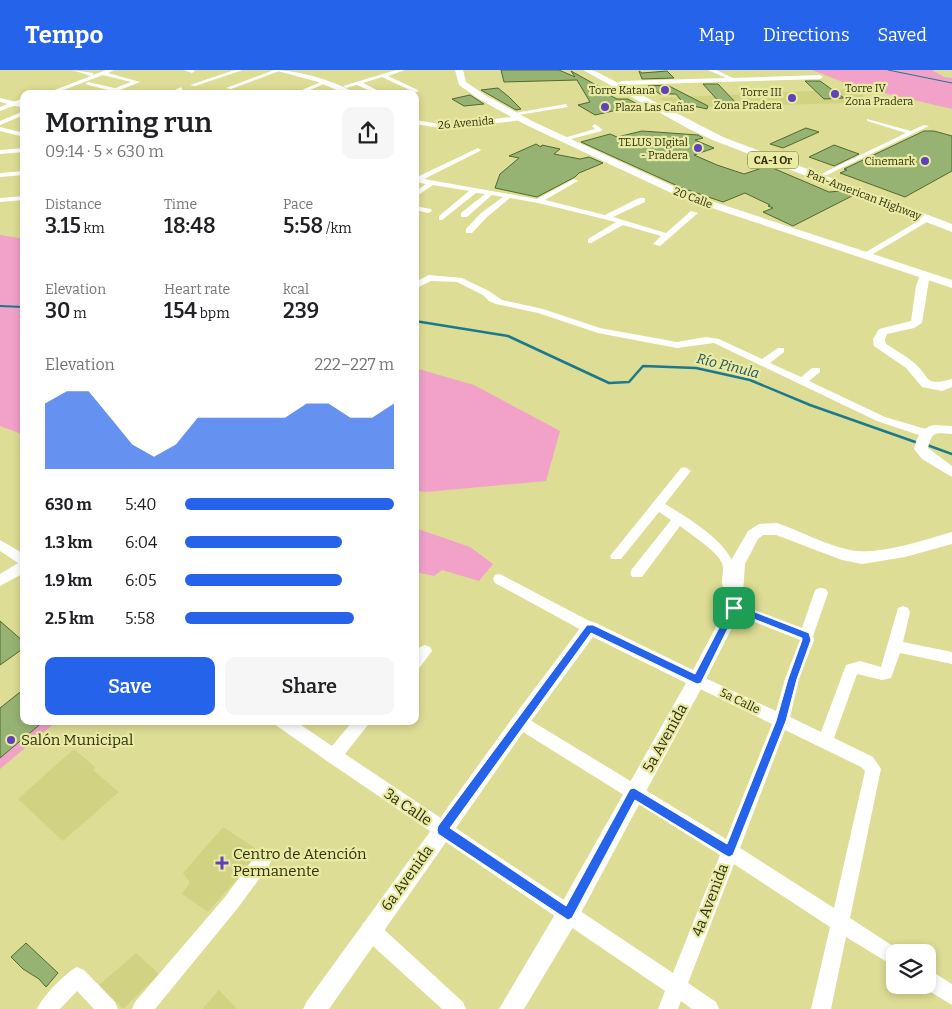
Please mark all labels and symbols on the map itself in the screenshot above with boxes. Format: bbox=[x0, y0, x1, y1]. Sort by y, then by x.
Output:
place label: Torre IV Zona Pradera bbox=[845, 82, 913, 108]
place label: Torre Katana bbox=[589, 84, 655, 97]
marker: Torre Katana bbox=[659, 84, 671, 96]
place label: Torre III Zona Pradera bbox=[714, 86, 782, 112]
marker: Torre IV Zona Pradera bbox=[829, 88, 841, 100]
marker: Torre III Zona Pradera bbox=[786, 92, 798, 104]
marker: Plaza Las Cañas bbox=[599, 101, 611, 113]
place label: Plaza Las Cañas bbox=[615, 101, 695, 114]
street label: 26 Avenida bbox=[437, 114, 495, 132]
place label: TELUS DIgital - Pradera bbox=[618, 136, 688, 162]
marker: TELUS DIgital - Pradera bbox=[692, 142, 704, 154]
road number: CA-1 Or bbox=[748, 152, 798, 168]
place label: Cinemark bbox=[865, 155, 916, 168]
marker: Cinemark bbox=[919, 155, 931, 167]
street label: Pan-American Highway bbox=[805, 167, 923, 223]
street label: 20 Calle bbox=[672, 185, 714, 211]
water label: Río Pinula bbox=[695, 350, 761, 382]
pin bbox=[713, 587, 755, 629]
street label: 5a Calle bbox=[718, 685, 762, 717]
street label: 5a Avenida bbox=[639, 700, 691, 776]
place label: Salón Municipal bbox=[21, 731, 133, 749]
marker: Salón Municipal bbox=[5, 734, 17, 746]
street label: 3a Calle bbox=[381, 784, 435, 830]
street label: 6a Avenida bbox=[377, 842, 437, 914]
place label: Centro de Atención Permanente bbox=[233, 845, 367, 880]
marker: Centro de Atención Permanente bbox=[215, 856, 229, 870]
street label: 4a Avenida bbox=[688, 861, 732, 939]

